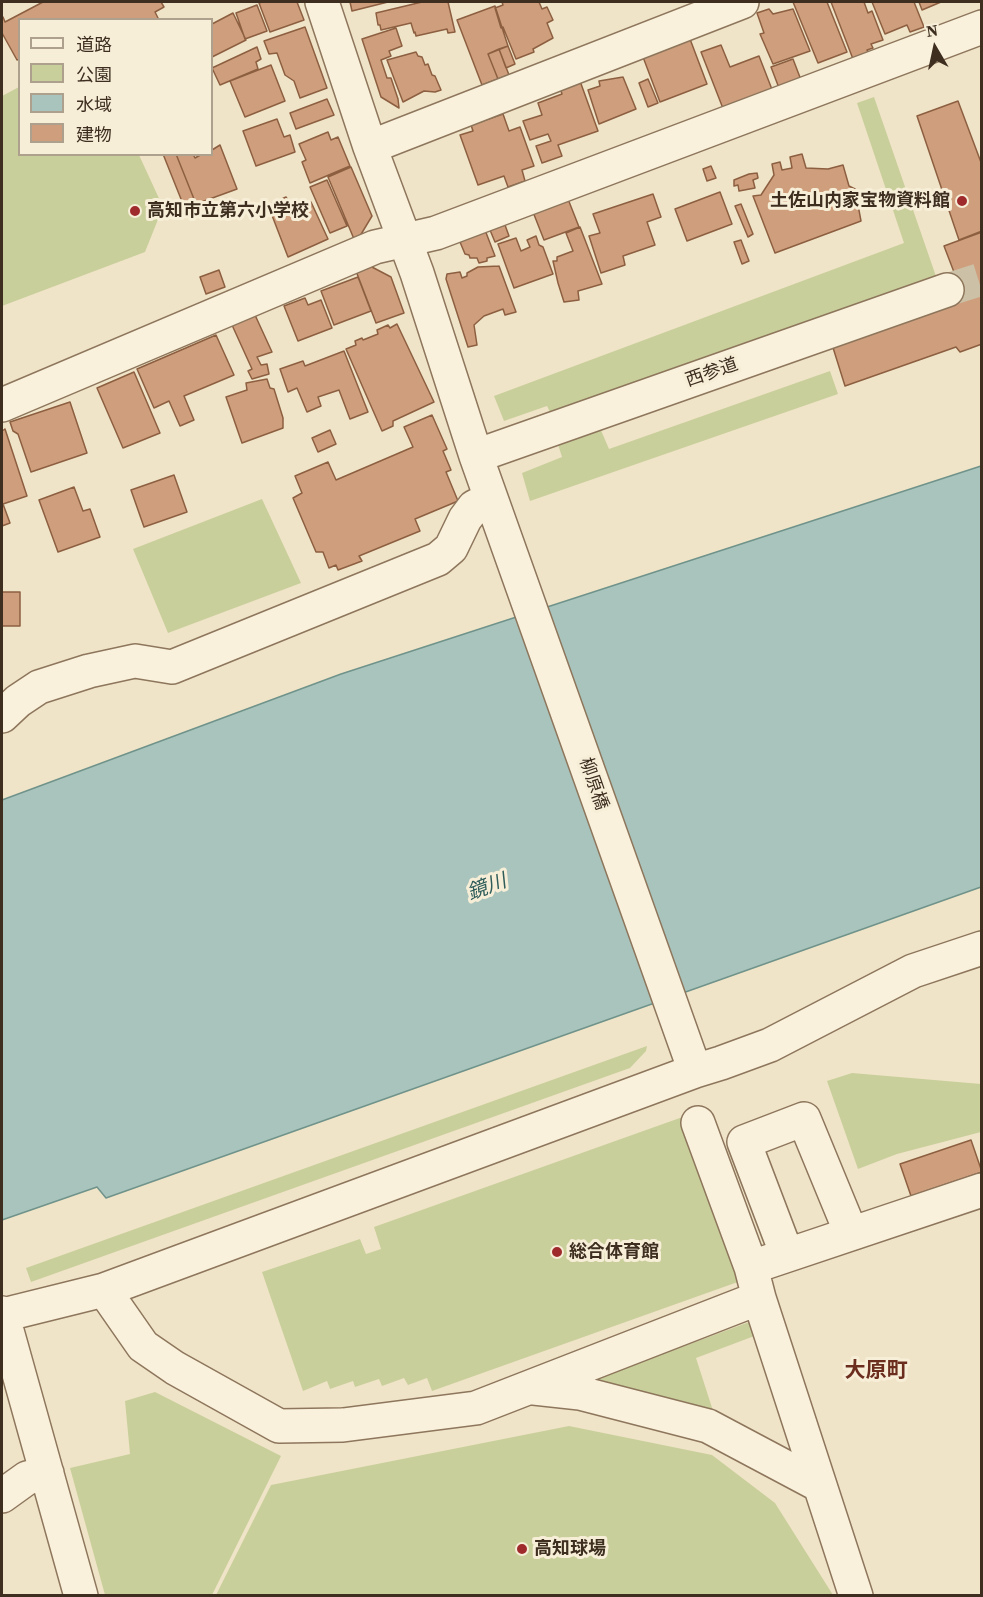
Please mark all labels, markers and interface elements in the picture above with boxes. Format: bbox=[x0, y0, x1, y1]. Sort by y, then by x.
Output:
legend bbox=[18, 18, 213, 156]
north arrow bbox=[905, 18, 965, 78]
text: N bbox=[925, 18, 940, 42]
text: 道路 bbox=[76, 32, 112, 57]
text: 公園 bbox=[76, 62, 112, 87]
text: 水域 bbox=[76, 92, 112, 117]
text: 建物 bbox=[76, 122, 112, 147]
place label: 土佐山内家宝物資料館 bbox=[770, 190, 950, 212]
marker: 土佐山内家宝物資料館 bbox=[955, 194, 969, 208]
place label: 高知市立第六小学校 bbox=[147, 200, 309, 222]
marker: 高知市立第六小学校 bbox=[128, 204, 142, 218]
street label: 西参道 bbox=[683, 354, 741, 392]
street label: 柳原橋 bbox=[574, 755, 612, 813]
water label: 鏡川 bbox=[464, 870, 510, 906]
place label: 総合体育館 bbox=[569, 1241, 659, 1263]
marker: 総合体育館 bbox=[550, 1245, 564, 1259]
district label: 大原町 bbox=[845, 1359, 907, 1385]
place label: 高知球場 bbox=[534, 1538, 606, 1560]
marker: 高知球場 bbox=[515, 1542, 529, 1556]

